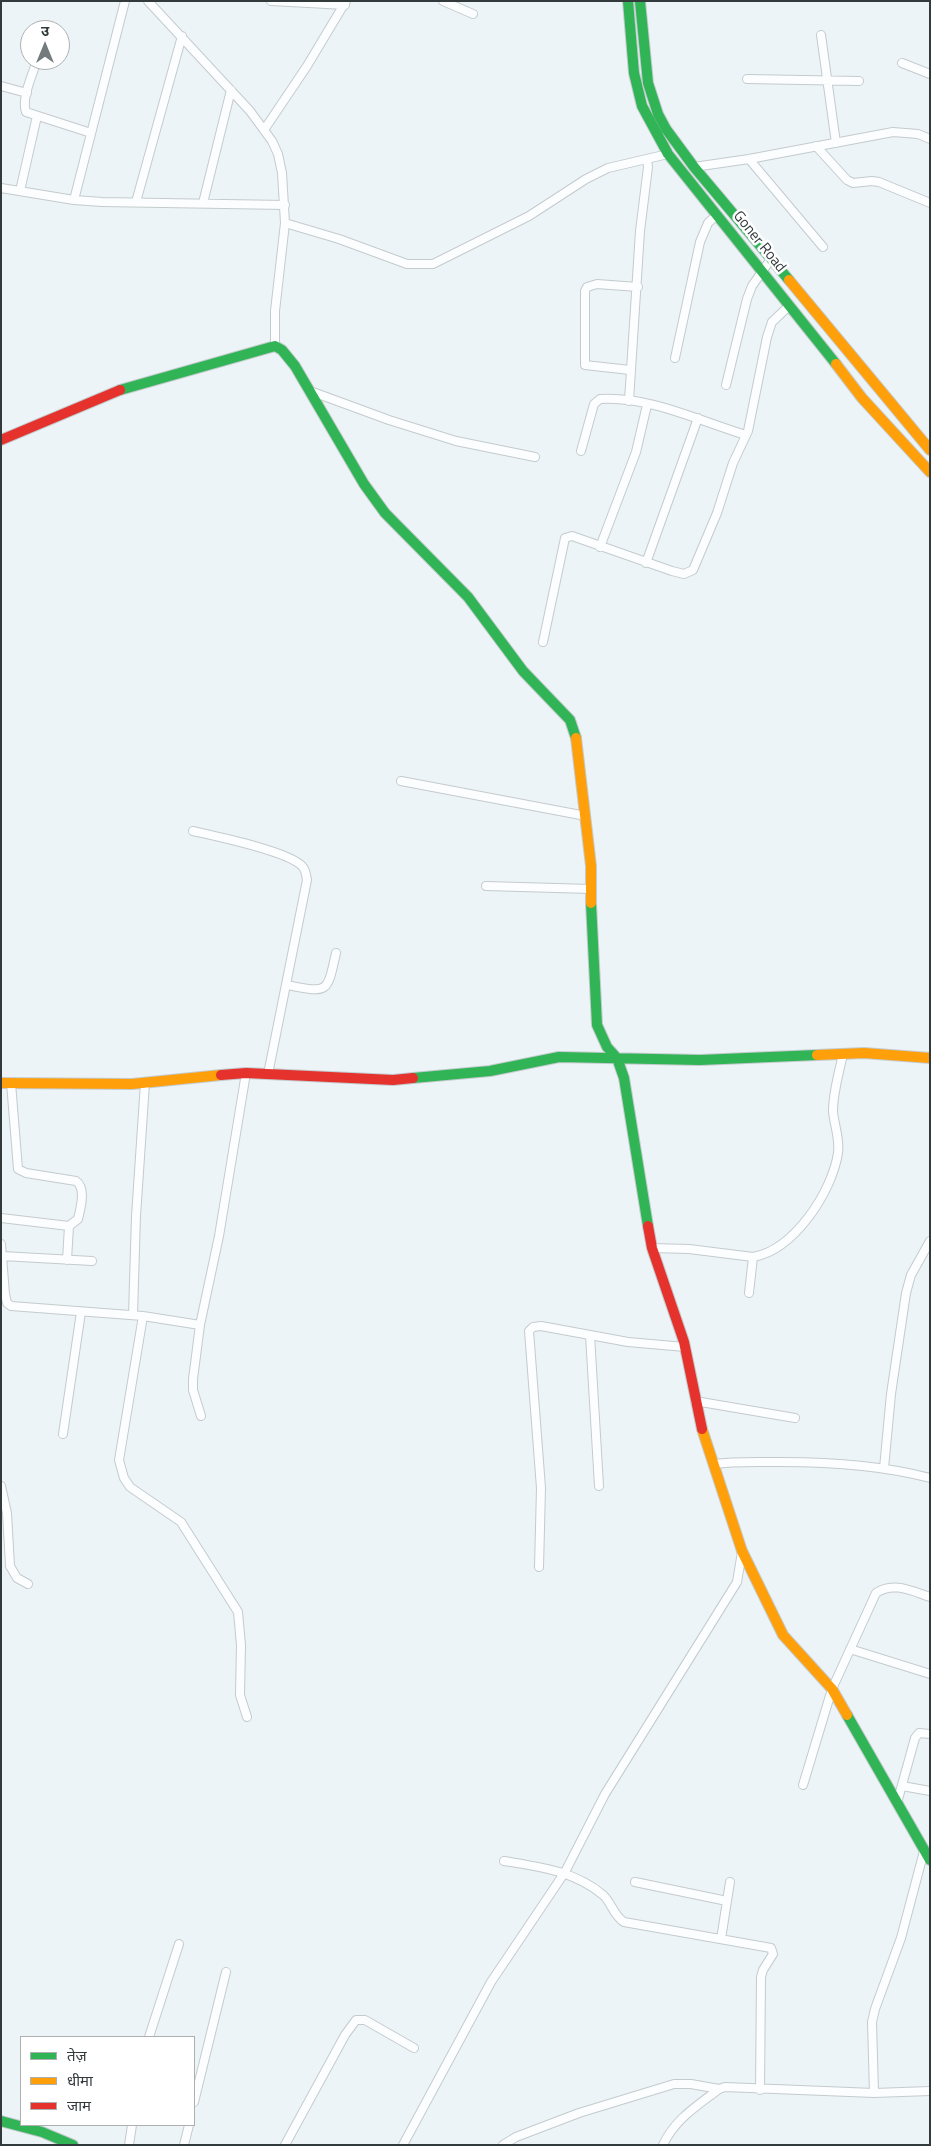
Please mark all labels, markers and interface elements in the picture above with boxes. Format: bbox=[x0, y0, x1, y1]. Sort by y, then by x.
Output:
north arrow bbox=[20, 20, 70, 70]
text: उ bbox=[41, 20, 49, 41]
street label: Goner Road bbox=[729, 208, 789, 276]
legend bbox=[20, 2036, 195, 2126]
text: तेज़ bbox=[67, 2044, 87, 2067]
text: धीमा bbox=[67, 2069, 93, 2092]
text: जाम bbox=[67, 2094, 91, 2117]

